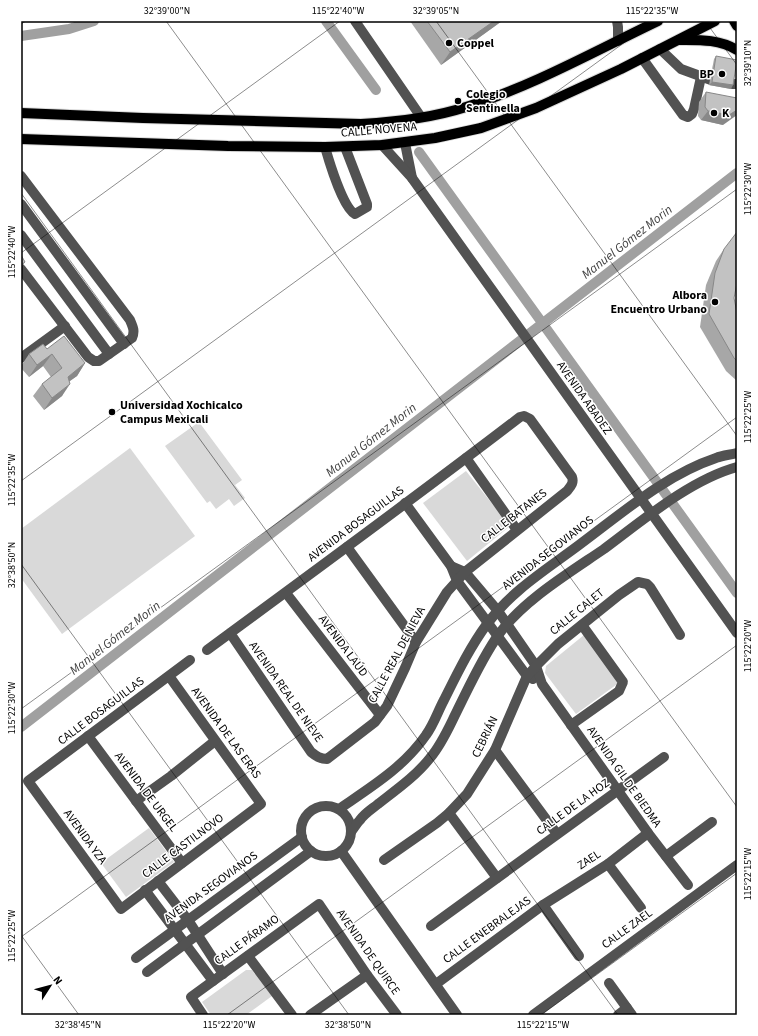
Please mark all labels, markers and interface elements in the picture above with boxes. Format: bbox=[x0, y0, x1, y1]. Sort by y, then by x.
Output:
text: 32°39'00"N bbox=[144, 4, 190, 18]
text: 115°22'40"W bbox=[312, 4, 364, 18]
text: 32°39'05"N bbox=[413, 4, 459, 18]
text: 115°22'35"W bbox=[626, 4, 678, 18]
place label: Coppel bbox=[457, 35, 495, 52]
marker: Coppel bbox=[444, 38, 454, 48]
text: 32°39'10"N bbox=[741, 40, 755, 86]
place label: BP bbox=[700, 66, 714, 83]
marker: BP bbox=[717, 69, 727, 79]
place label: Colegio Sentinella bbox=[466, 86, 520, 117]
marker: Colegio Sentinella bbox=[453, 96, 463, 106]
place label: K bbox=[722, 105, 730, 122]
marker: K bbox=[709, 108, 719, 118]
street label: CALLE NOVENA bbox=[340, 118, 418, 142]
text: 115°22'30"W bbox=[741, 163, 755, 215]
water label: Manuel Gómez Morin bbox=[578, 201, 676, 283]
text: 115°22'40"W bbox=[5, 226, 19, 278]
place label: Albora Encuentro Urbano bbox=[610, 287, 707, 318]
marker: Albora Encuentro Urbano bbox=[710, 297, 720, 307]
street label: AVENIDA ABADEZ bbox=[552, 358, 616, 438]
text: 115°22'25"W bbox=[741, 391, 755, 443]
place label: Universidad Xochicalco Campus Mexicali bbox=[120, 397, 243, 428]
water label: Manuel Gómez Morin bbox=[322, 399, 420, 481]
marker: Universidad Xochicalco Campus Mexicali bbox=[107, 407, 117, 417]
text: 115°22'35"W bbox=[5, 454, 19, 506]
street label: AVENIDA BOSAGUILLAS bbox=[304, 482, 408, 566]
street label: CALLE BATANES bbox=[477, 485, 551, 547]
street label: AVENIDA SEGOVIANOS bbox=[499, 512, 597, 594]
text: 32°38'50"N bbox=[5, 542, 19, 588]
street label: CALLE CALET bbox=[546, 584, 608, 639]
water label: Manuel Gómez Morin bbox=[66, 597, 164, 679]
street label: CALLE REAL DE NIEVA bbox=[364, 603, 430, 706]
street label: AVENIDA LAÚD bbox=[314, 612, 372, 680]
text: 115°22'20"W bbox=[741, 620, 755, 672]
street label: AVENIDA REAL DE NIEVE bbox=[245, 638, 327, 746]
street label: CALLE BOSAGUILLAS bbox=[54, 673, 148, 749]
text: 115°22'30"W bbox=[5, 682, 19, 734]
street label: AVENIDA DE LAS ERAS bbox=[187, 684, 265, 782]
street label: CEBRIÁN bbox=[468, 713, 502, 761]
street label: AVENIDA GIL DE BIEDMA bbox=[583, 723, 666, 831]
street label: AVENIDA DE URGEL bbox=[110, 748, 182, 836]
street label: CALLE DE LA HOZ bbox=[533, 775, 613, 839]
street label: AVENIDA YZA bbox=[59, 806, 111, 868]
street label: CALLE CASTILNOVO bbox=[139, 810, 227, 882]
street label: ZAEL bbox=[574, 846, 604, 874]
street label: AVENIDA SEGOVIANOS bbox=[161, 847, 261, 927]
text: 115°22'15"W bbox=[741, 848, 755, 900]
street label: CALLE ENEBRALEJAS bbox=[439, 892, 535, 968]
street label: CALLE ZAEL bbox=[598, 905, 656, 953]
street label: AVENIDA DE QUIRCE bbox=[332, 906, 404, 998]
text: 115°22'25"W bbox=[5, 910, 19, 962]
street label: CALLE PÁRAMO bbox=[211, 911, 283, 969]
north arrow bbox=[30, 966, 70, 1006]
text: N bbox=[49, 973, 66, 988]
text: 32°38'45"N bbox=[55, 1018, 101, 1032]
text: 115°22'20"W bbox=[203, 1018, 255, 1032]
text: 32°38'50"N bbox=[325, 1018, 371, 1032]
text: 115°22'15"W bbox=[517, 1018, 569, 1032]

